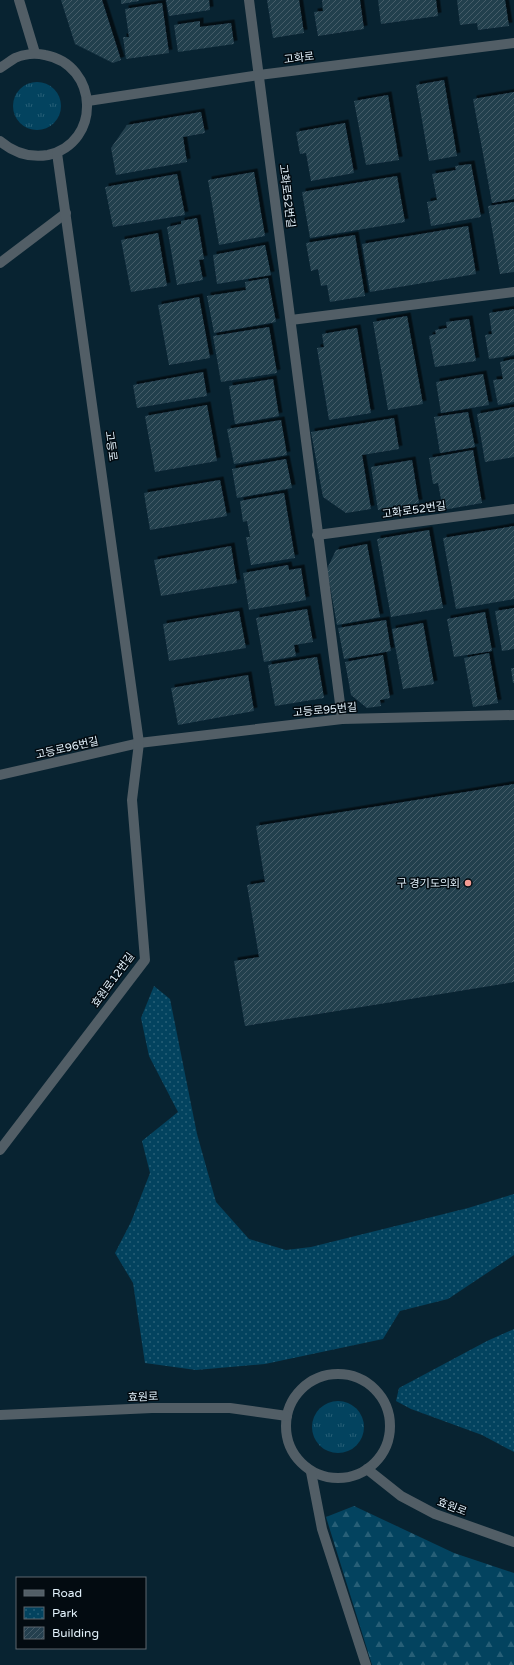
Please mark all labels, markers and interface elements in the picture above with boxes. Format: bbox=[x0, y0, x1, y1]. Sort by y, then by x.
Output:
street label: 고화로 bbox=[283, 50, 315, 66]
street label: 고화로52번길 bbox=[277, 163, 297, 229]
street label: 고등로 bbox=[102, 430, 120, 462]
street label: 고화로52번길 bbox=[381, 499, 447, 521]
street label: 고등로95번길 bbox=[292, 701, 358, 719]
street label: 고등로96번길 bbox=[34, 734, 100, 762]
place label: 구 경기도의회 bbox=[396, 877, 460, 890]
marker: 구 경기도의회 bbox=[463, 878, 473, 888]
street label: 효원로12번길 bbox=[89, 950, 137, 1010]
street label: 효원로 bbox=[128, 1390, 158, 1404]
street label: 효원로 bbox=[435, 1495, 469, 1519]
legend bbox=[16, 1577, 146, 1649]
text: Road bbox=[52, 1586, 82, 1600]
text: Park bbox=[52, 1606, 78, 1620]
text: Building bbox=[52, 1626, 99, 1640]

